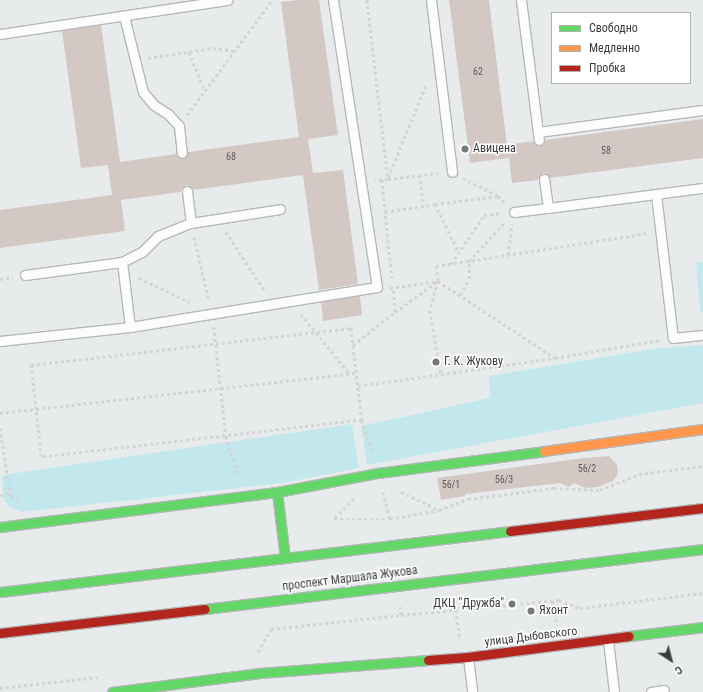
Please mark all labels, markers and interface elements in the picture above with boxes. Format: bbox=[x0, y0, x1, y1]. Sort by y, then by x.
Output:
legend bbox=[551, 12, 691, 84]
text: Свободно bbox=[589, 21, 638, 35]
text: Медленно bbox=[589, 41, 640, 55]
text: Пробка bbox=[589, 61, 626, 75]
house number: 62 bbox=[473, 66, 483, 78]
place label: Авицена bbox=[473, 142, 516, 156]
marker: Авицена bbox=[460, 144, 470, 154]
house number: 58 bbox=[601, 145, 611, 157]
house number: 68 bbox=[226, 151, 236, 163]
place label: Г. К. Жукову bbox=[444, 355, 503, 369]
marker: Г. К. Жукову bbox=[431, 357, 441, 367]
house number: 56/2 bbox=[578, 463, 596, 475]
house number: 56/3 bbox=[495, 474, 513, 486]
house number: 56/1 bbox=[442, 479, 460, 491]
street label: проспект Маршала Жукова bbox=[281, 564, 419, 594]
place label: ДКЦ "Дружба" bbox=[433, 597, 504, 611]
marker: ДКЦ "Дружба" bbox=[507, 599, 517, 609]
place label: Яхонт bbox=[539, 604, 568, 618]
marker: Яхонт bbox=[526, 606, 536, 616]
street label: улица Дыбовского bbox=[484, 624, 578, 650]
north arrow bbox=[651, 640, 691, 680]
text: С bbox=[672, 663, 685, 677]

